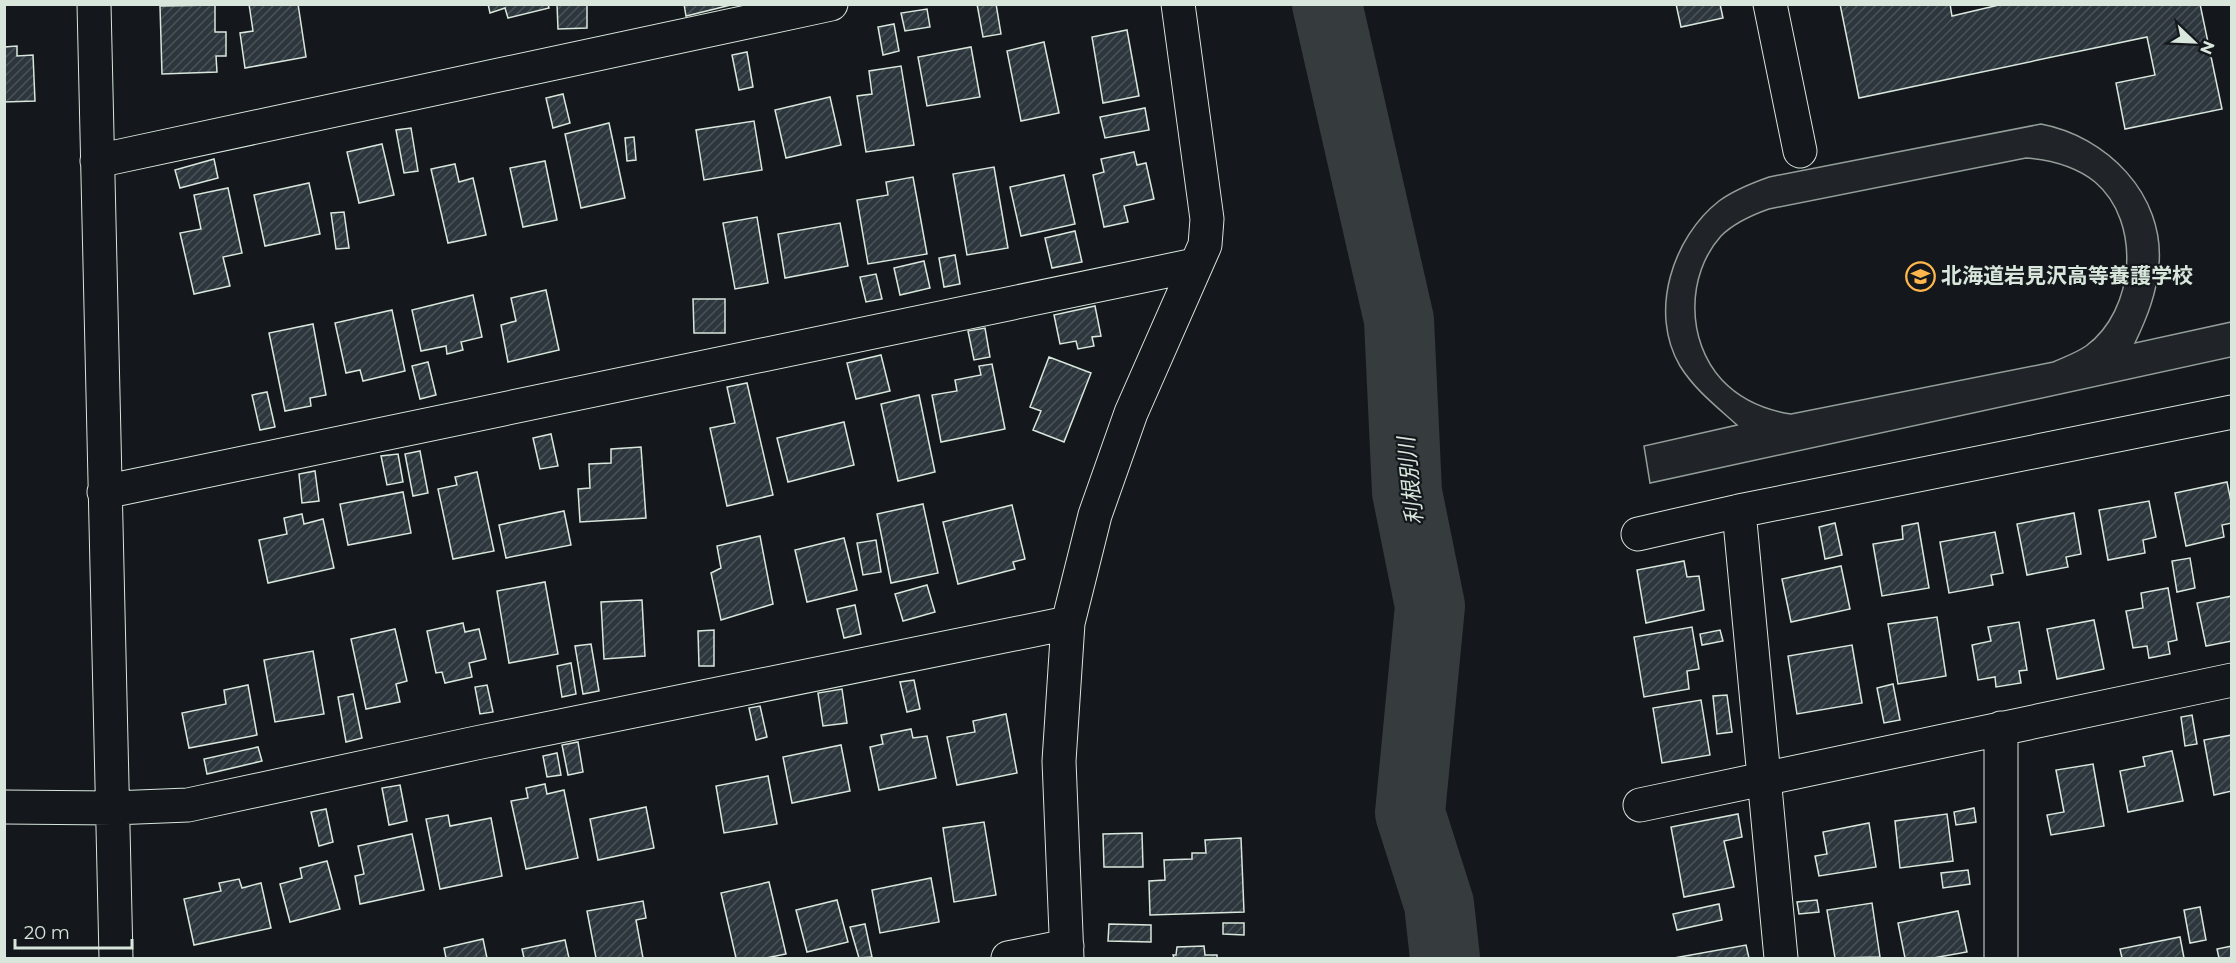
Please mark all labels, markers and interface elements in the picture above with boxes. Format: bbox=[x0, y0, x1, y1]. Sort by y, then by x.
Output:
north arrow bbox=[2164, 12, 2224, 72]
text: N bbox=[2196, 38, 2219, 57]
school or university icon: 北海道岩見沢高等養護学校 bbox=[1904, 260, 1936, 292]
place label: 北海道岩見沢高等養護学校 bbox=[1941, 263, 2193, 288]
water label: 利根別川 bbox=[1392, 434, 1429, 526]
scale bar bbox=[15, 912, 132, 950]
text: 20 m bbox=[24, 922, 70, 944]

